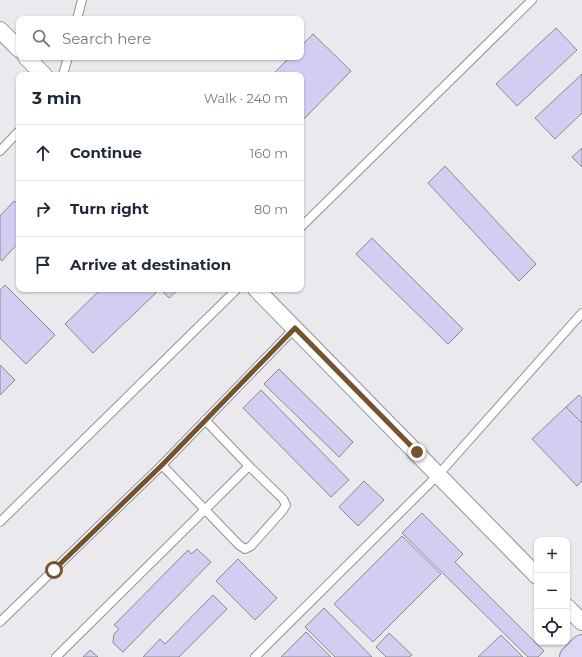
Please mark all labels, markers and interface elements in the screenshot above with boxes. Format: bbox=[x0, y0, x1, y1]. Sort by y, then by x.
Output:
search box bbox=[16, 16, 304, 60]
icon: search bbox=[30, 27, 52, 49]
text: Search here bbox=[62, 29, 151, 48]
text: 3 min bbox=[32, 88, 82, 108]
text: Walk · 240 m bbox=[204, 90, 288, 106]
icon: ahead bbox=[32, 142, 54, 164]
text: Continue bbox=[70, 143, 142, 162]
text: 160 m bbox=[250, 145, 288, 161]
icon: right bbox=[32, 198, 54, 220]
text: Turn right bbox=[70, 199, 149, 218]
text: 80 m bbox=[254, 201, 288, 217]
icon: arrive bbox=[32, 254, 54, 276]
text: Arrive at destination bbox=[70, 255, 231, 274]
route end bbox=[408, 443, 426, 461]
map controls bbox=[534, 537, 570, 645]
button: + bbox=[534, 537, 570, 573]
route start bbox=[45, 561, 63, 579]
button: − bbox=[534, 573, 570, 609]
button: locate bbox=[534, 609, 570, 645]

